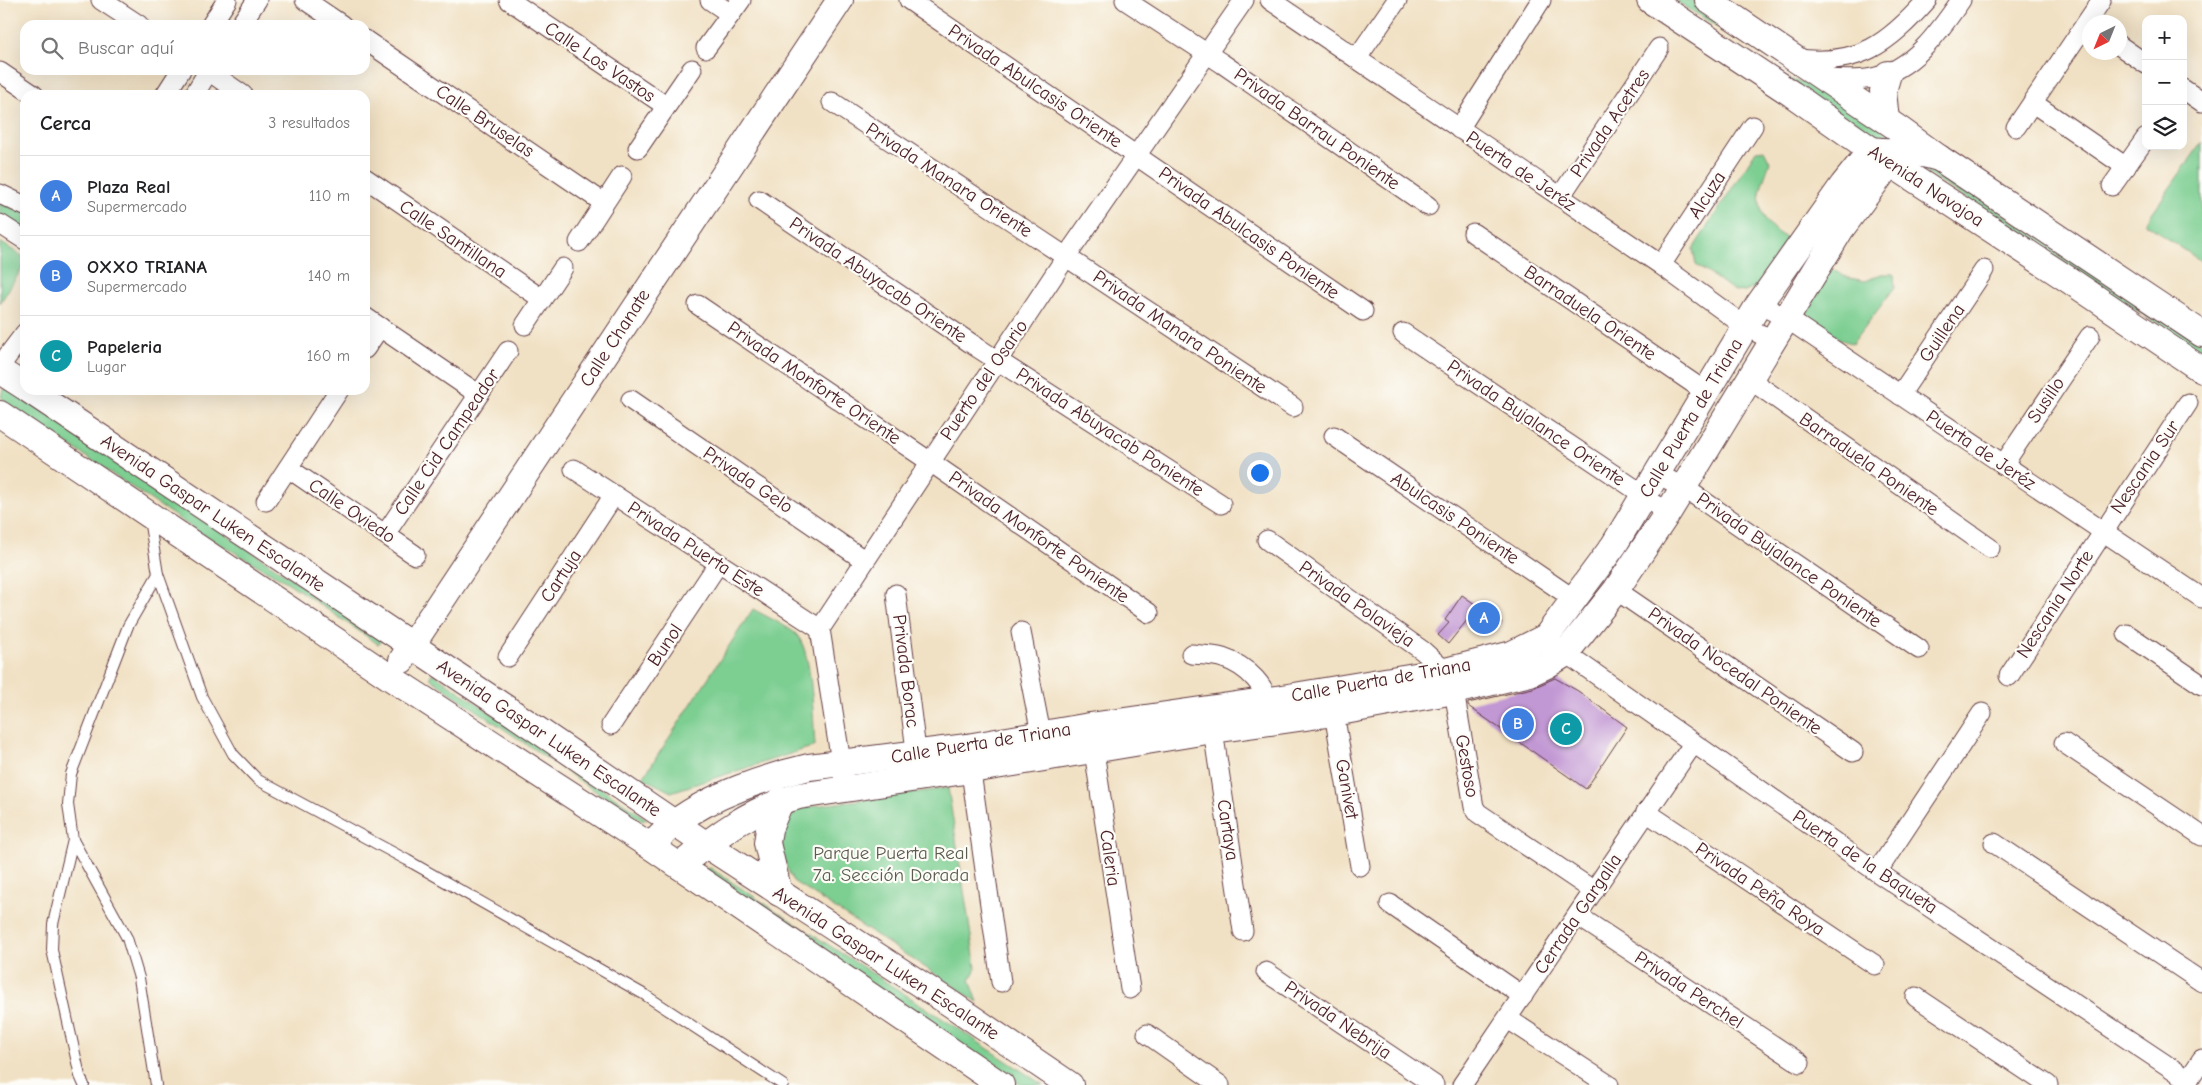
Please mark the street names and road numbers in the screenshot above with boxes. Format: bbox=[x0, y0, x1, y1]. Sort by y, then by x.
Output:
street label: Calle Los Vastos bbox=[541, 17, 659, 107]
street label: Privada Abulcasis Oriente bbox=[944, 20, 1126, 152]
street label: Privada Barrau Poniente bbox=[1230, 63, 1404, 195]
street label: Privada Acetres bbox=[1566, 65, 1654, 181]
street label: Calle Bruselas bbox=[432, 80, 538, 162]
street label: Privada Manara Oriente bbox=[862, 118, 1036, 242]
street label: Puerta de Jeréz bbox=[1462, 126, 1580, 216]
street label: Avenida Navojoa bbox=[1864, 140, 1988, 232]
street label: Privada Abulcasis Poniente bbox=[1154, 162, 1344, 304]
street label: Alcuza bbox=[1684, 167, 1730, 223]
street label: Calle Santillana bbox=[395, 195, 511, 283]
street label: Privada Abuyacab Oriente bbox=[785, 212, 971, 348]
street label: Barraduela Oriente bbox=[1520, 261, 1660, 365]
street label: Privada Manara Poniente bbox=[1089, 266, 1271, 398]
street label: Calle Chanate bbox=[575, 285, 655, 391]
street label: Guillena bbox=[1914, 300, 1970, 366]
street label: Puerto del Osario bbox=[936, 316, 1032, 444]
street label: Privada Monforte Oriente bbox=[723, 317, 905, 449]
street label: Calle Puerta de Triana bbox=[1635, 334, 1747, 502]
street label: Privada Bujalance Oriente bbox=[1443, 355, 1629, 491]
street label: Privada Abuyacab Poniente bbox=[1012, 363, 1208, 501]
street label: Calle Cid Campeador bbox=[390, 364, 505, 520]
street label: Susillo bbox=[2023, 373, 2069, 427]
street label: Puerta de Jeréz bbox=[1922, 405, 2040, 495]
street label: Barraduela Poniente bbox=[1795, 408, 1943, 520]
street label: Nescania Sur bbox=[2106, 416, 2184, 518]
street label: Avenida Gaspar Luken Escalante bbox=[97, 430, 329, 596]
street label: Privada Gelo bbox=[699, 442, 797, 518]
street label: Privada Monforte Poniente bbox=[945, 466, 1133, 608]
street label: Abulcasis Poniente bbox=[1387, 467, 1523, 569]
street label: Calle Oviedo bbox=[304, 474, 400, 548]
street label: Privada Bujalance Poniente bbox=[1692, 488, 1886, 632]
street label: Privada Puerta Este bbox=[624, 497, 768, 601]
street label: Cartuja bbox=[536, 545, 586, 607]
street label: Nescania Norte bbox=[2012, 546, 2098, 662]
street label: Privada Polavieja bbox=[1295, 556, 1419, 652]
street label: Privada Nocedal Poniente bbox=[1644, 603, 1826, 739]
street label: Privada Borac bbox=[888, 613, 924, 729]
street label: Bunol bbox=[643, 620, 687, 670]
street label: Calle Puerta de Triana bbox=[1290, 653, 1472, 707]
street label: Avenida Gaspar Luken Escalante bbox=[433, 655, 665, 821]
street label: Calle Puerta de Triana bbox=[889, 718, 1073, 768]
street label: Gestoso bbox=[1451, 733, 1483, 799]
street label: Ganivet bbox=[1331, 757, 1363, 821]
street label: Cartaya bbox=[1212, 798, 1244, 862]
street label: Puerta de la Baqueta bbox=[1788, 805, 1942, 919]
street label: Caleria bbox=[1095, 828, 1125, 888]
street label: Privada Peña Roya bbox=[1691, 838, 1829, 940]
street label: Cerrada Gargalla bbox=[1530, 850, 1626, 978]
street label: Avenida Gaspar Luken Escalante bbox=[769, 881, 1003, 1045]
street label: Privada Perchel bbox=[1630, 947, 1748, 1033]
street label: Privada Nebrija bbox=[1280, 976, 1396, 1064]

